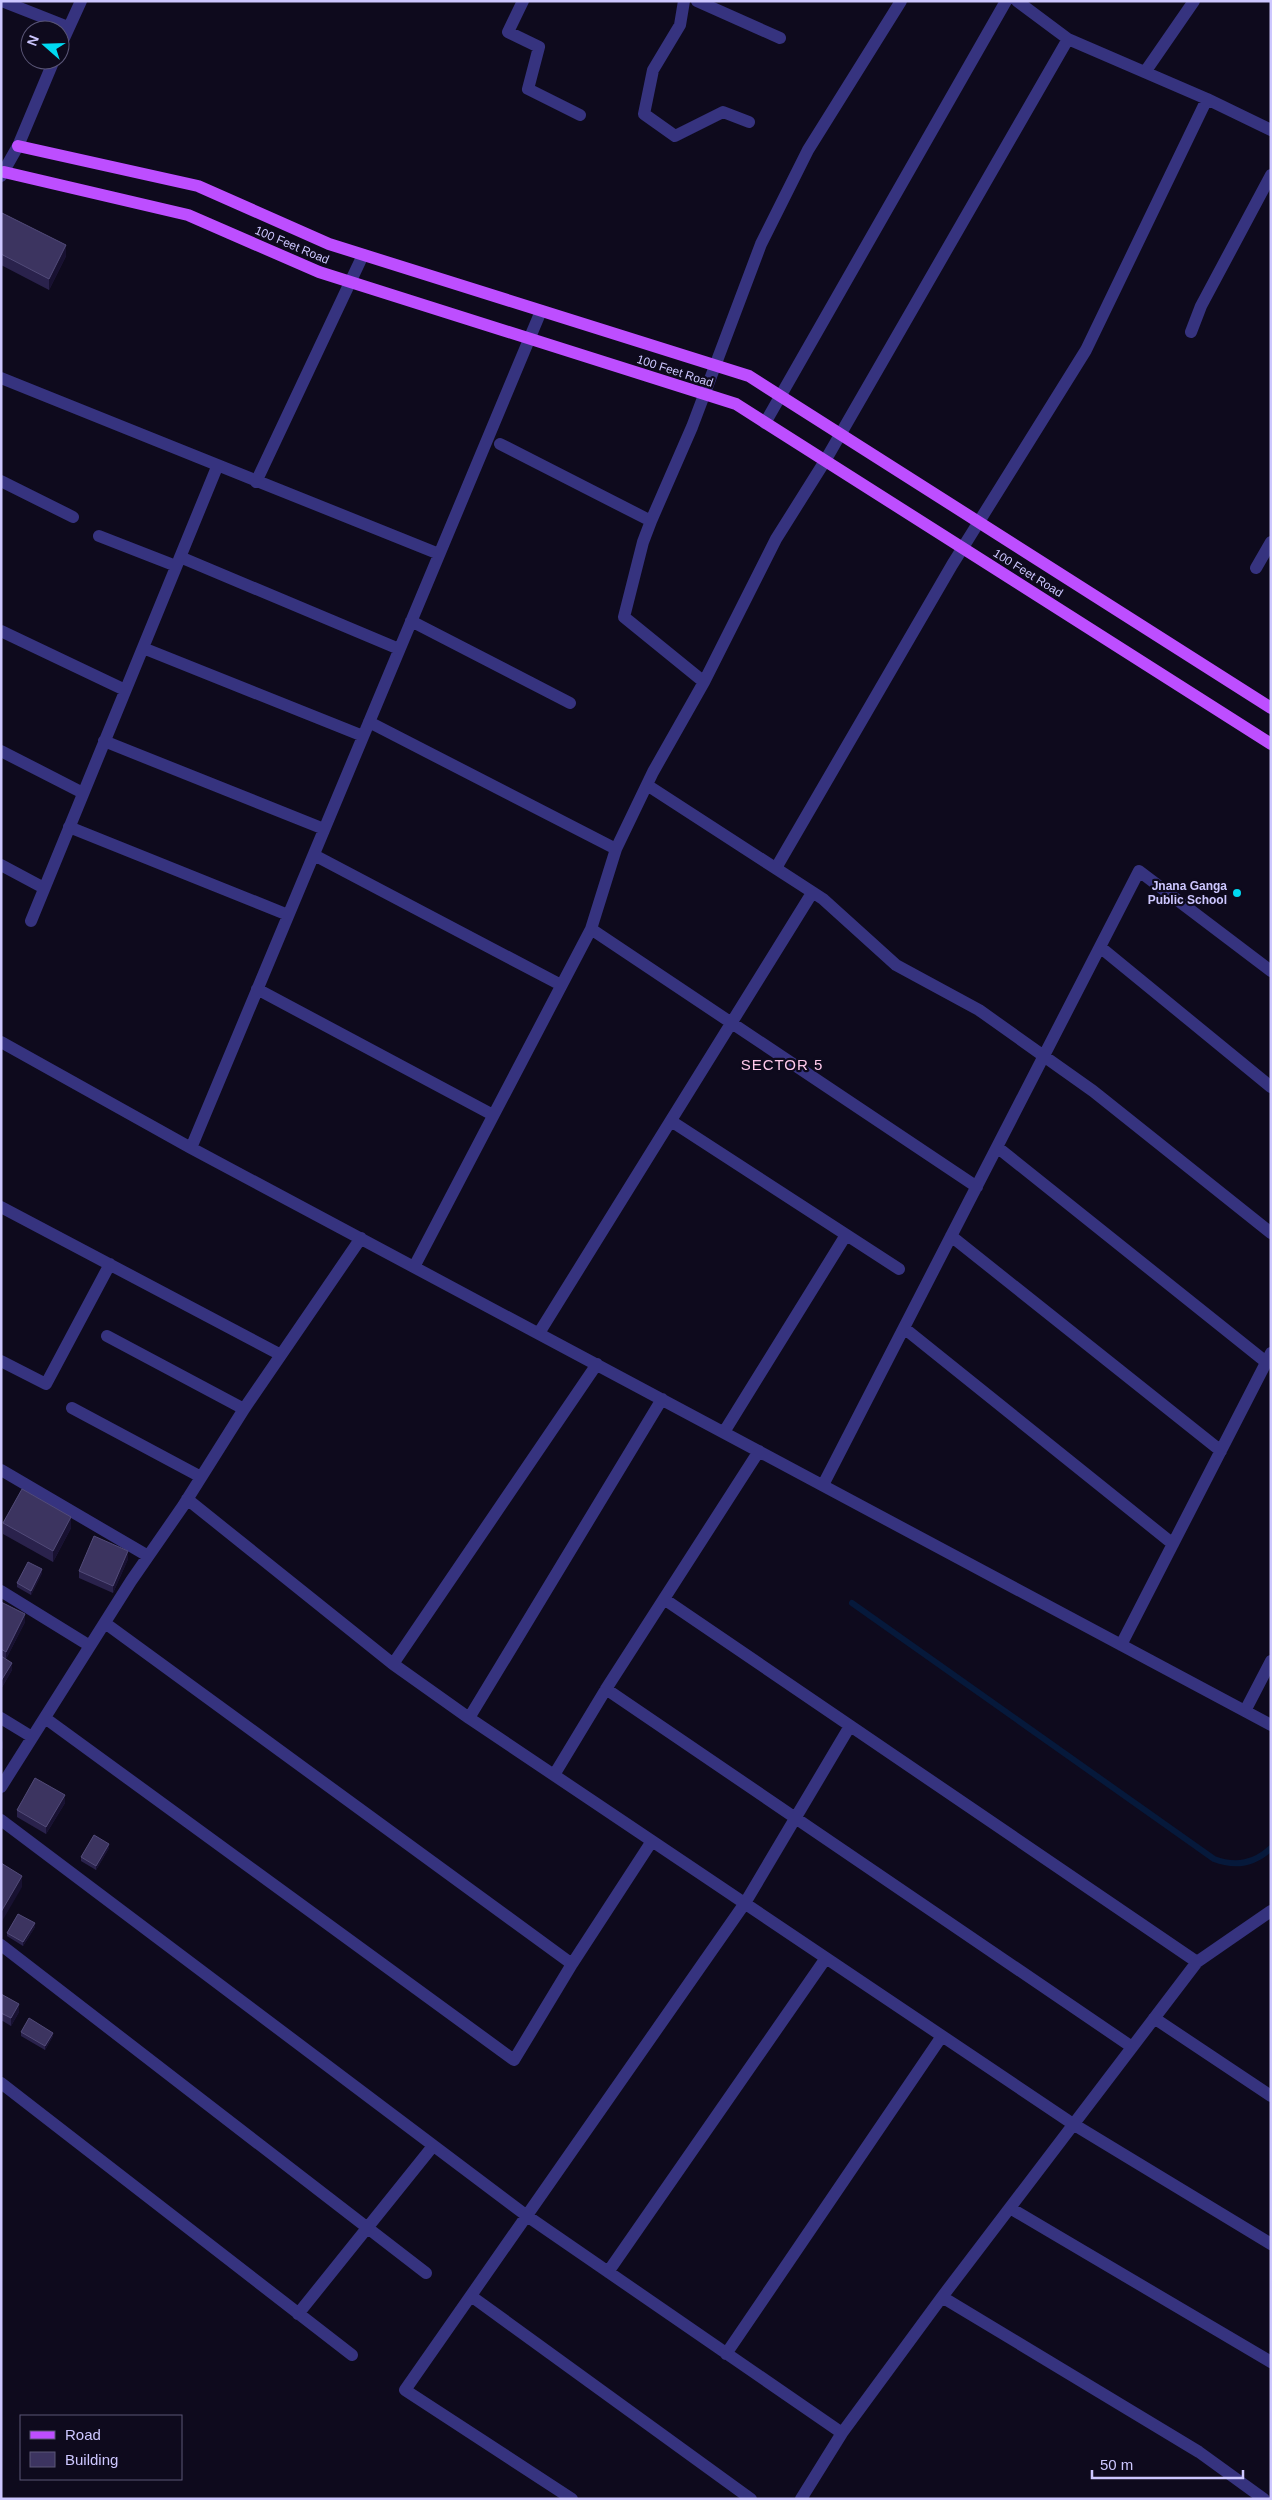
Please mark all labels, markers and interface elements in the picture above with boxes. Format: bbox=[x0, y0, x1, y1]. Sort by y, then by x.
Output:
north arrow bbox=[20, 20, 70, 70]
text: N bbox=[24, 33, 42, 48]
street label: 100 Feet Road bbox=[253, 223, 331, 267]
street label: 100 Feet Road bbox=[635, 352, 715, 390]
street label: 100 Feet Road bbox=[991, 546, 1065, 600]
place label: Jnana Ganga Public School bbox=[1148, 879, 1227, 907]
marker: Jnana Ganga Public School bbox=[1231, 887, 1243, 899]
district label: SECTOR 5 bbox=[741, 1056, 823, 1073]
legend bbox=[20, 2415, 182, 2480]
text: Road bbox=[65, 2426, 101, 2443]
scale bar bbox=[1092, 2448, 1243, 2480]
text: Building bbox=[65, 2451, 118, 2468]
text: 50 m bbox=[1100, 2456, 1133, 2473]

